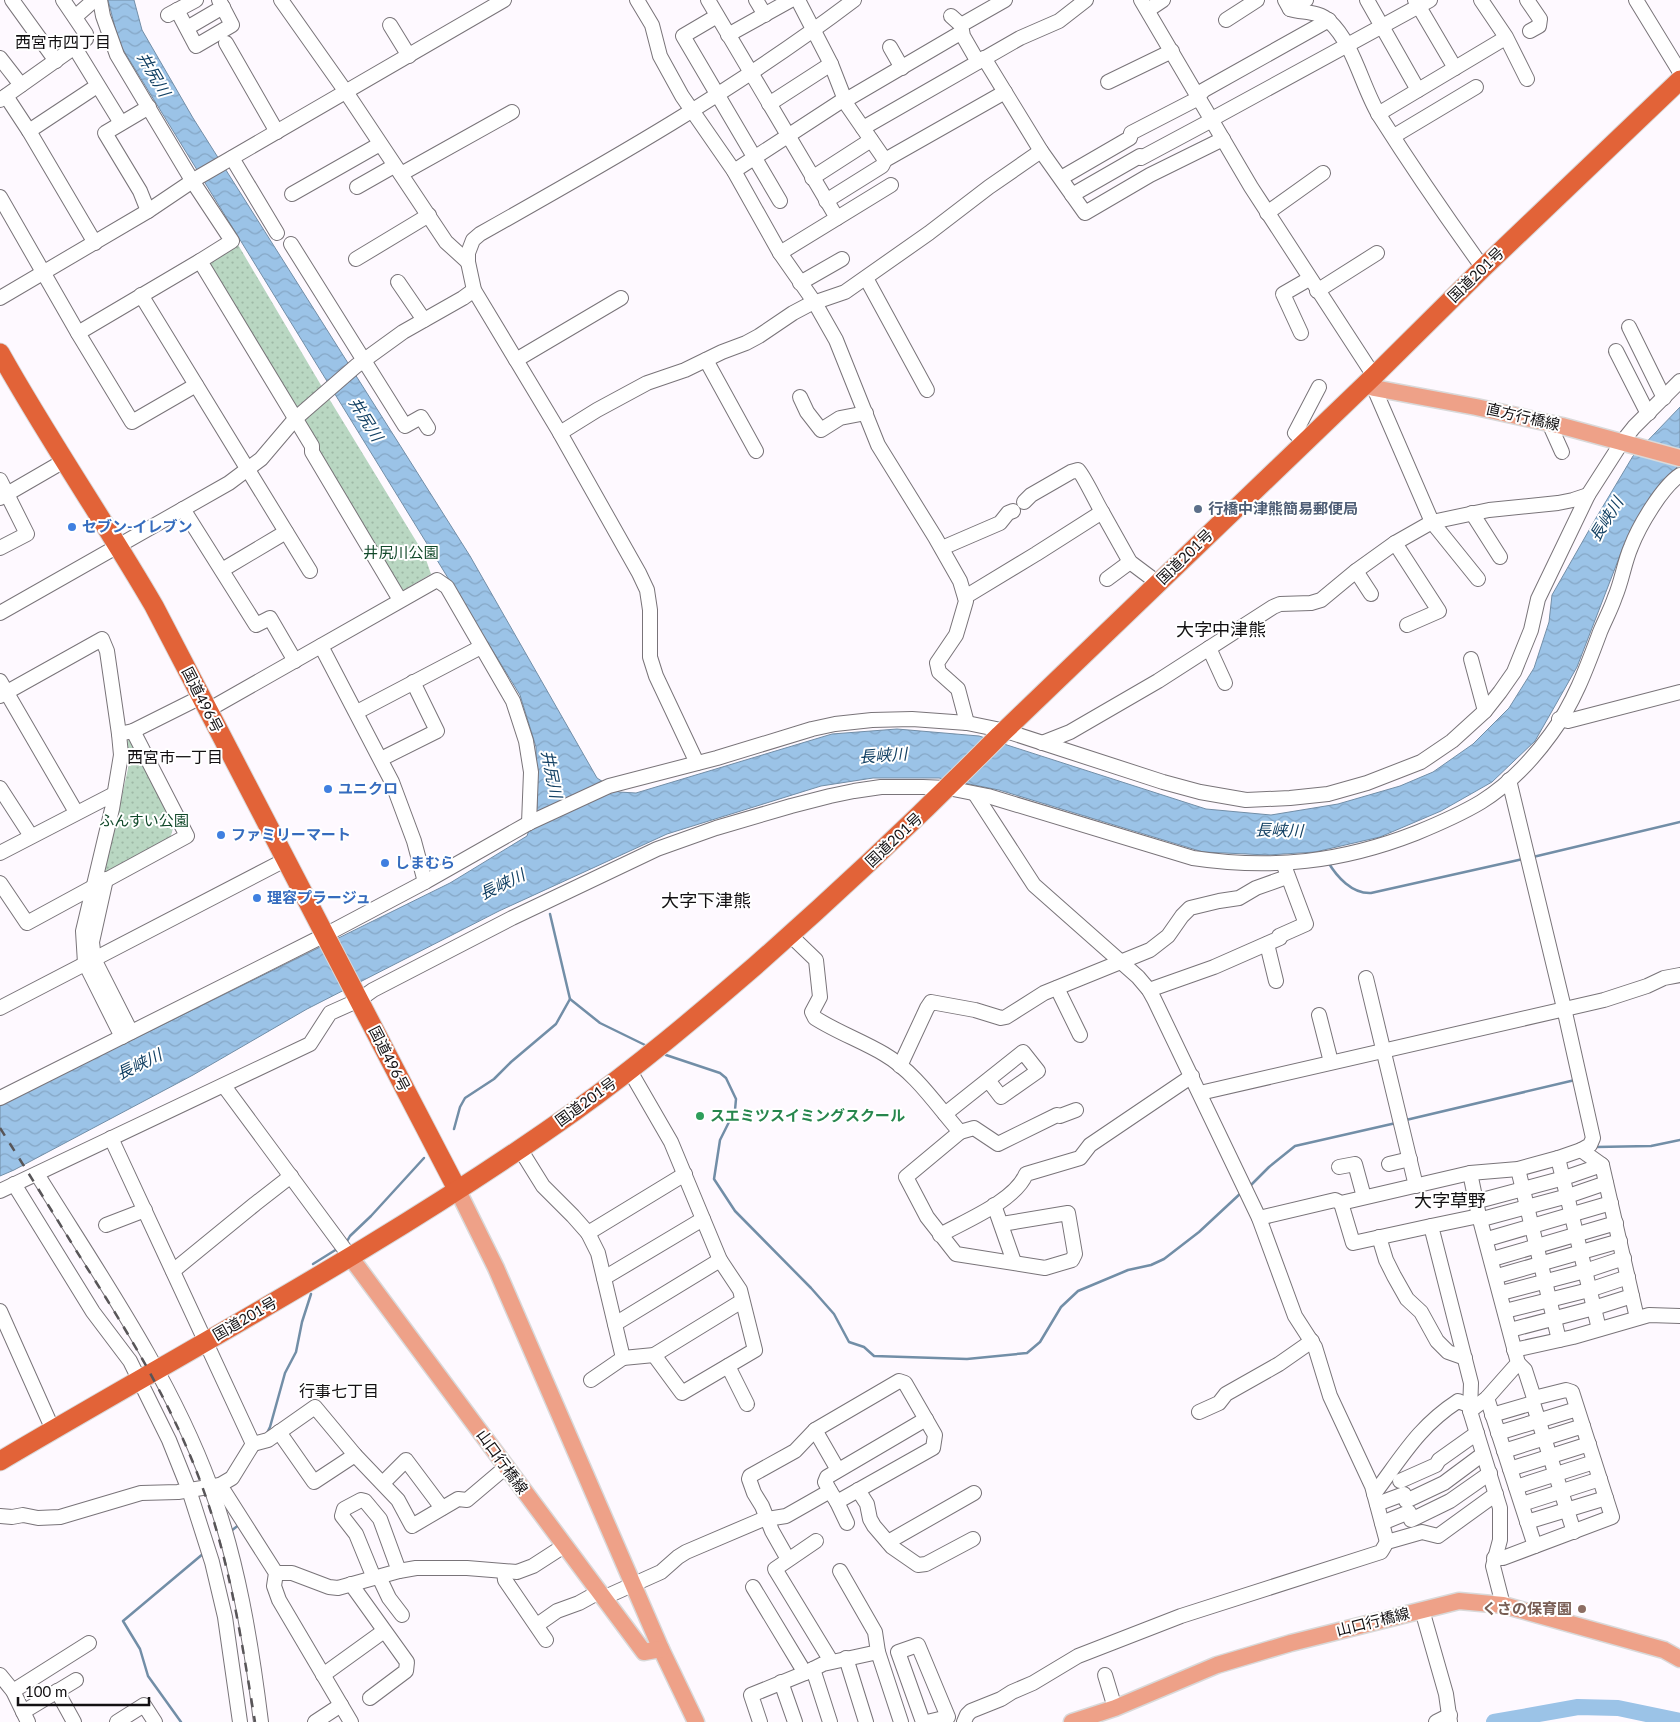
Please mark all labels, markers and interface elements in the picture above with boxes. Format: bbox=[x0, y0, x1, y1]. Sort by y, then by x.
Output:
district label: 西宮市四丁目 bbox=[15, 32, 111, 51]
water label: 井尻川 bbox=[134, 48, 176, 101]
street label: 国道201号 bbox=[1443, 243, 1507, 305]
water label: 井尻川 bbox=[346, 393, 388, 446]
street label: 直方行橋線 bbox=[1485, 399, 1562, 433]
water label: 長峡川 bbox=[1585, 492, 1627, 544]
place label: 行橋中津熊簡易郵便局 bbox=[1208, 499, 1358, 517]
marker: 行橋中津熊簡易郵便局 bbox=[1192, 503, 1204, 515]
place label: セブン-イレブン bbox=[82, 517, 193, 535]
marker: セブン-イレブン bbox=[66, 521, 78, 533]
street label: 国道201号 bbox=[1152, 525, 1216, 587]
park label: 井尻川公園 bbox=[363, 543, 439, 561]
district label: 大字中津熊 bbox=[1176, 618, 1266, 640]
street label: 国道496号 bbox=[179, 664, 227, 735]
water label: 長峡川 bbox=[858, 743, 910, 766]
district label: 西宮市一丁目 bbox=[127, 747, 223, 766]
water label: 井尻川 bbox=[539, 749, 567, 801]
place label: ユニクロ bbox=[338, 779, 398, 797]
marker: ユニクロ bbox=[322, 783, 334, 795]
street label: 国道201号 bbox=[861, 808, 925, 870]
park label: ふんすい公園 bbox=[99, 811, 189, 829]
water label: 長峡川 bbox=[1255, 820, 1305, 839]
place label: ファミリーマート bbox=[231, 825, 351, 843]
marker: ファミリーマート bbox=[215, 829, 227, 841]
place label: しまむら bbox=[395, 853, 455, 871]
marker: しまむら bbox=[379, 857, 391, 869]
water label: 長峡川 bbox=[476, 864, 529, 903]
place label: 理容プラージュ bbox=[267, 888, 371, 906]
district label: 大字下津熊 bbox=[661, 889, 751, 911]
marker: 理容プラージュ bbox=[251, 892, 263, 904]
street label: 国道496号 bbox=[366, 1023, 414, 1094]
water label: 長峡川 bbox=[113, 1044, 166, 1083]
street label: 国道201号 bbox=[551, 1073, 619, 1129]
place label: スエミツスイミングスクール bbox=[710, 1106, 905, 1124]
marker: スエミツスイミングスクール bbox=[694, 1110, 706, 1122]
district label: 大字草野 bbox=[1414, 1189, 1486, 1211]
street label: 国道201号 bbox=[209, 1293, 280, 1344]
district label: 行事七丁目 bbox=[299, 1381, 379, 1400]
street label: 山口行橋線 bbox=[473, 1426, 532, 1497]
place label: くさの保育園 bbox=[1482, 1599, 1572, 1617]
street label: 山口行橋線 bbox=[1334, 1603, 1411, 1639]
marker: くさの保育園 bbox=[1576, 1603, 1588, 1615]
scale bar bbox=[18, 1674, 149, 1706]
text: 100 m bbox=[25, 1682, 67, 1700]

